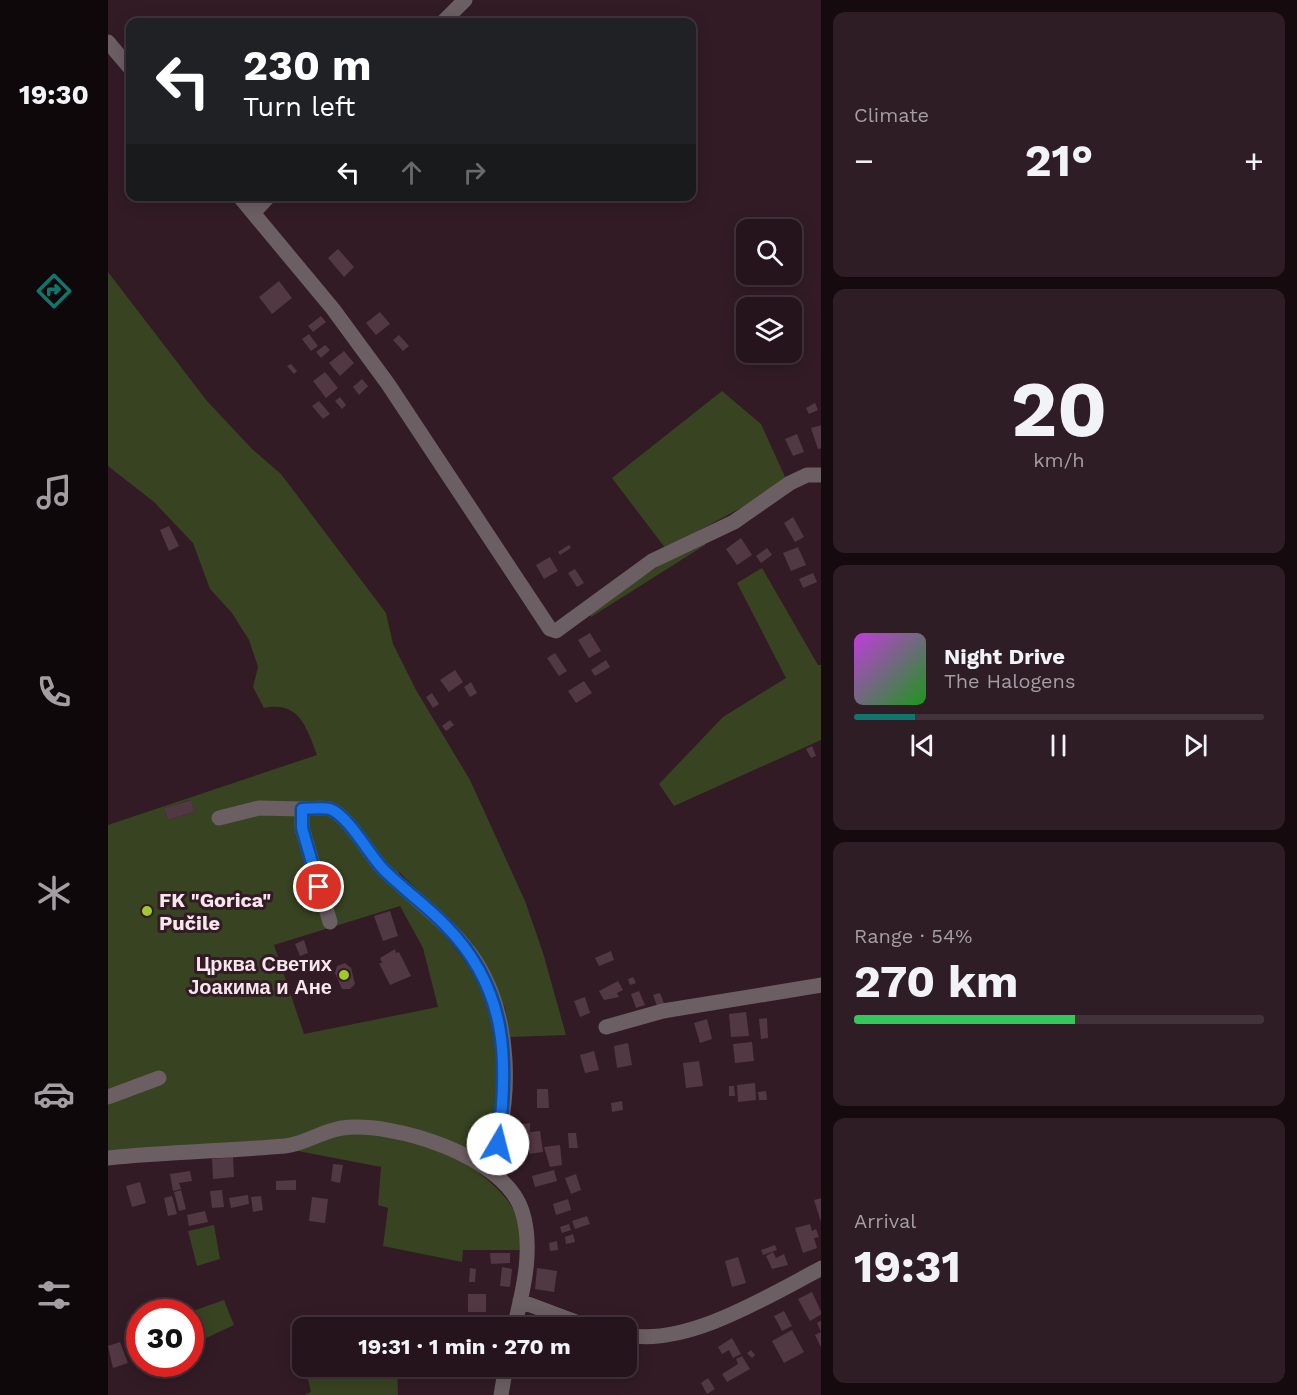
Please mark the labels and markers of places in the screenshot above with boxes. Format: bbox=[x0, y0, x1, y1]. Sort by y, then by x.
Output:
pin bbox=[293, 861, 344, 912]
place label: FK "Gorica" Pučile bbox=[159, 888, 271, 935]
marker: FK "Gorica" Pučile bbox=[140, 904, 154, 918]
place label: Црква Светих Јоакима и Ане bbox=[188, 952, 332, 999]
marker: Црква Светих Јоакима и Ане bbox=[337, 968, 351, 982]

